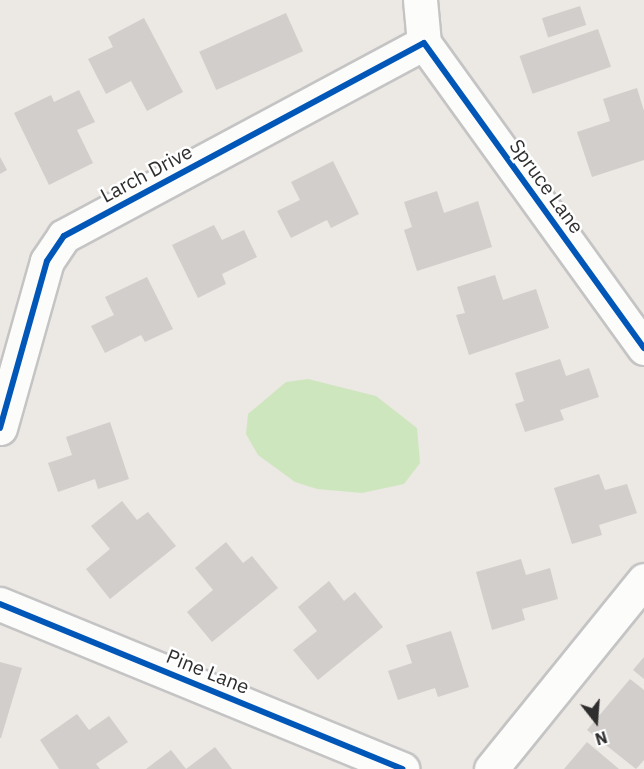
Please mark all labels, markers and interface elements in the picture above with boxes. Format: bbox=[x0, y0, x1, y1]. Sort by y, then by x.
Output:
street label: Spruce Lane bbox=[505, 134, 589, 238]
street label: Larch Drive bbox=[96, 139, 196, 207]
street label: Pine Lane bbox=[163, 644, 253, 698]
north arrow bbox=[566, 691, 626, 751]
text: N bbox=[593, 727, 610, 749]

